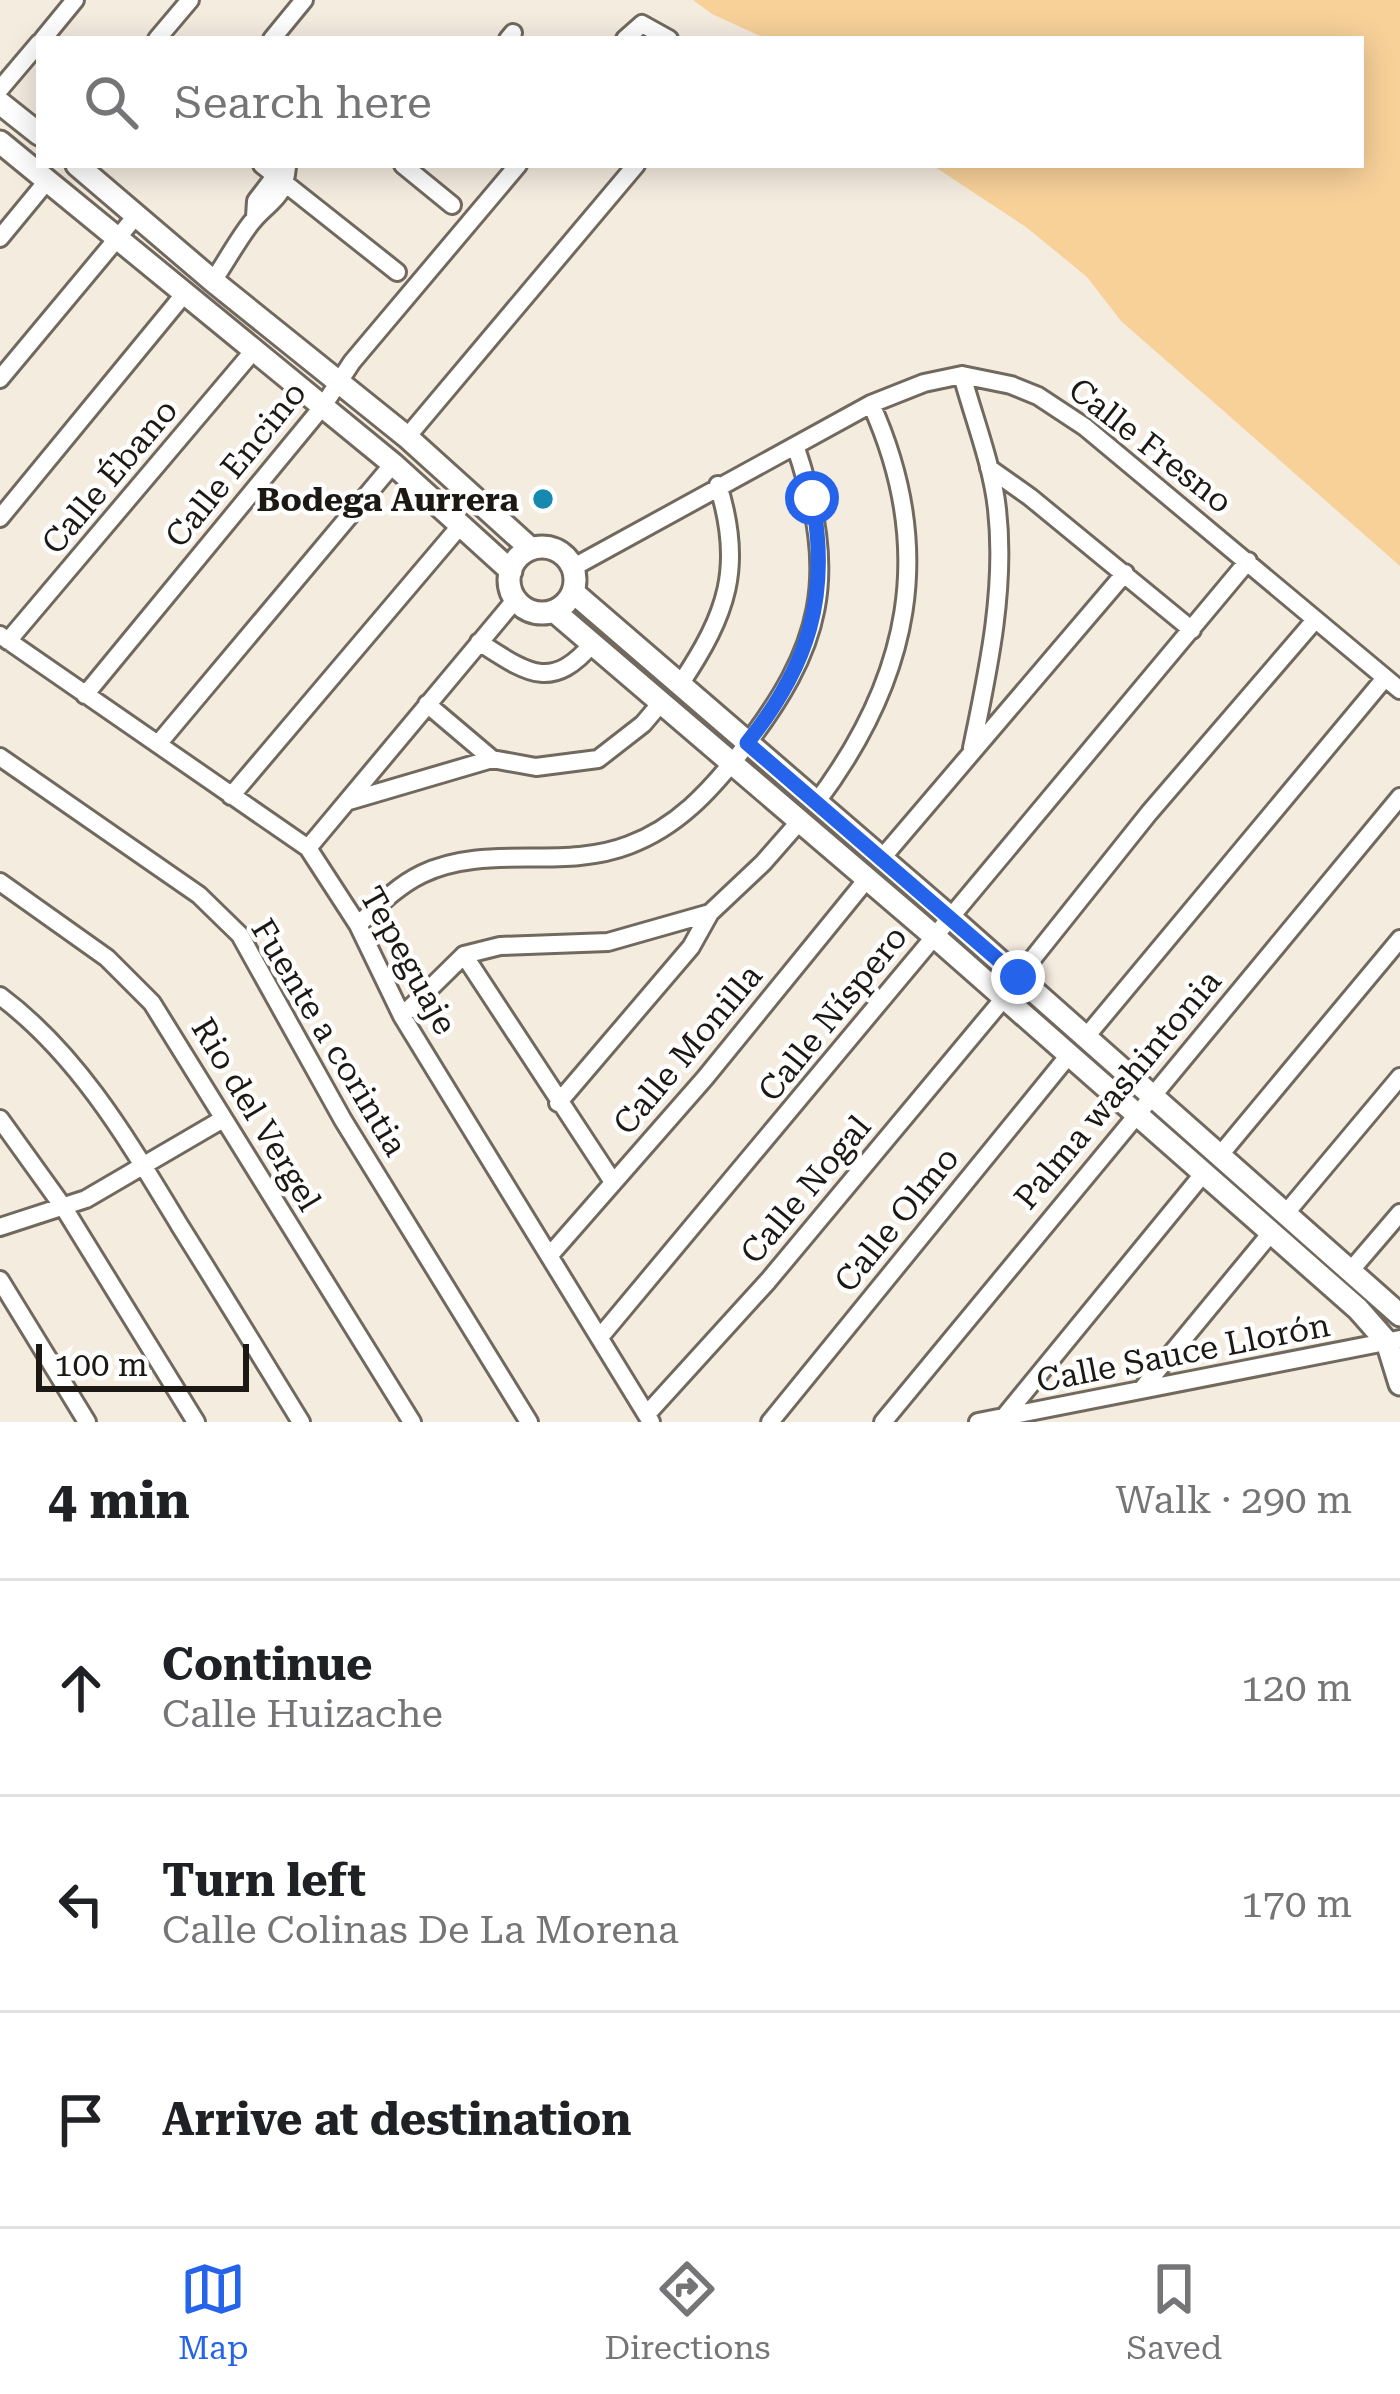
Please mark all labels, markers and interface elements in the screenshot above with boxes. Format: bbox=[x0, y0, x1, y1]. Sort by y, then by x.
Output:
search box bbox=[36, 36, 1364, 168]
icon: search bbox=[78, 69, 144, 135]
text: Search here bbox=[174, 76, 432, 129]
street label: Calle Fresno bbox=[1061, 370, 1240, 521]
street label: Calle Encino bbox=[157, 374, 314, 555]
street label: Calle Ébano bbox=[33, 391, 185, 562]
route start bbox=[785, 471, 839, 525]
place label: Bodega Aurrera bbox=[257, 480, 520, 519]
marker: Bodega Aurrera bbox=[530, 486, 556, 512]
street label: Tepeguaje bbox=[352, 880, 465, 1041]
street label: Fuente a corintia bbox=[244, 912, 416, 1163]
street label: Calle Níspero bbox=[750, 918, 915, 1109]
route end bbox=[991, 950, 1045, 1004]
street label: Calle Monilla bbox=[605, 956, 770, 1142]
street label: Palma washintonia bbox=[1006, 962, 1229, 1217]
street label: Rio del Vergel bbox=[184, 1011, 329, 1218]
street label: Calle Nogal bbox=[732, 1107, 878, 1271]
street label: Calle Olmo bbox=[826, 1139, 967, 1300]
street label: Calle Sauce Llorón bbox=[1033, 1305, 1333, 1400]
scale bar bbox=[36, 1338, 249, 1391]
text: 100 m bbox=[54, 1345, 148, 1384]
text: 4 min bbox=[48, 1471, 190, 1530]
text: Walk · 290 m bbox=[1116, 1477, 1352, 1523]
text: Continue bbox=[162, 1638, 373, 1691]
icon: ahead bbox=[48, 1655, 114, 1721]
text: 120 m bbox=[1241, 1665, 1352, 1711]
text: Calle Huizache bbox=[162, 1691, 443, 1737]
text: Turn left bbox=[162, 1854, 366, 1907]
icon: left bbox=[48, 1871, 114, 1937]
text: 170 m bbox=[1241, 1881, 1352, 1927]
text: Calle Colinas De La Morena bbox=[162, 1907, 679, 1953]
icon: arrive bbox=[48, 2087, 114, 2153]
text: Arrive at destination bbox=[162, 2093, 631, 2146]
tab: Map bbox=[178, 2256, 249, 2367]
tab: Directions bbox=[604, 2256, 770, 2367]
tab: Saved bbox=[1126, 2256, 1222, 2367]

